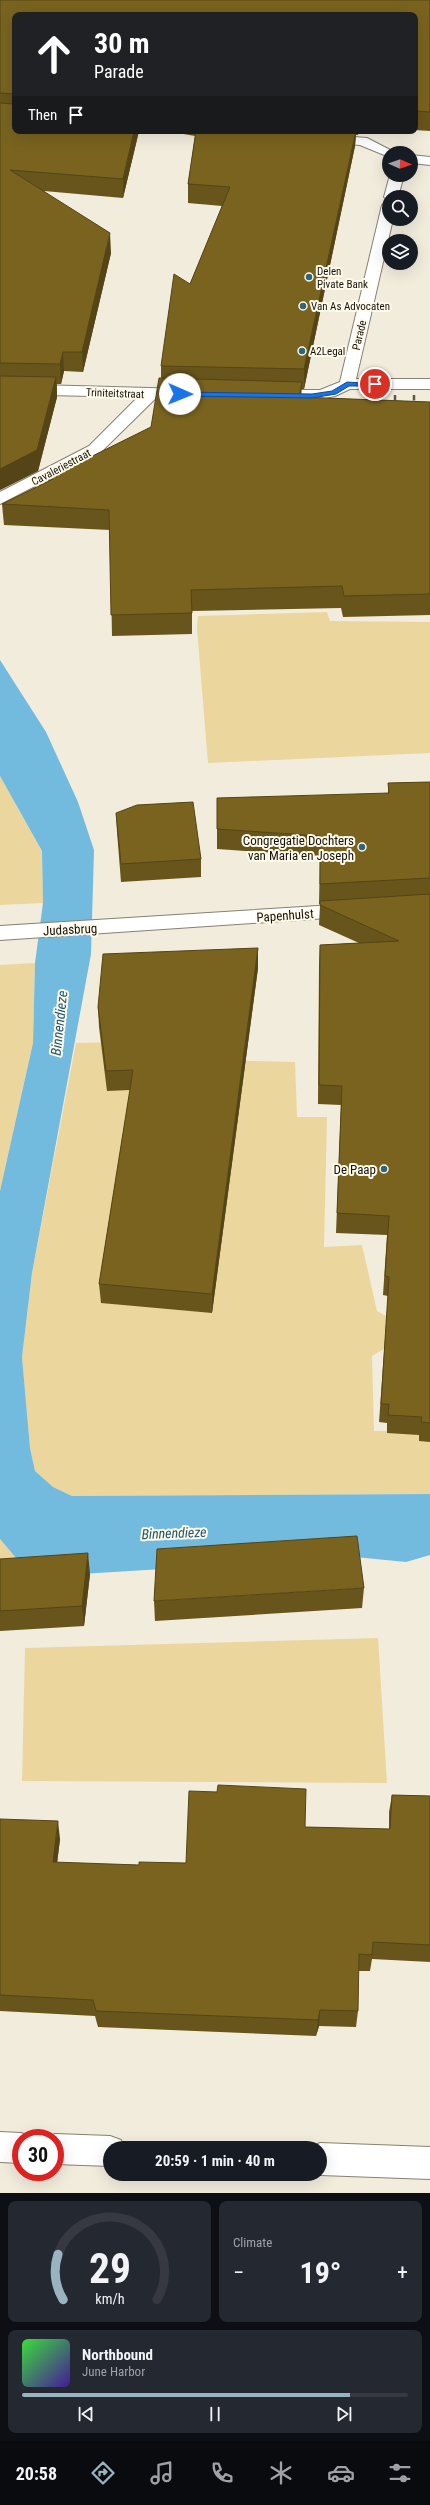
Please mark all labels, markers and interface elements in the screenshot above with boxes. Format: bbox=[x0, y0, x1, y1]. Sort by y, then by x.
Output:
text: 30 m bbox=[94, 27, 150, 60]
icon: ahead bbox=[28, 28, 80, 80]
text: Parade bbox=[94, 61, 144, 82]
icon: arrive bbox=[65, 104, 87, 126]
text: Then bbox=[28, 106, 57, 124]
north arrow bbox=[382, 146, 418, 182]
map controls bbox=[382, 146, 418, 270]
button: search bbox=[382, 190, 418, 226]
button: layers bbox=[382, 234, 418, 270]
place label: Delen Pivate Bank bbox=[317, 265, 368, 291]
marker: Delen Pivate Bank bbox=[304, 272, 314, 282]
place label: Van As Advocaten bbox=[311, 300, 390, 313]
marker: Van As Advocaten bbox=[298, 301, 308, 311]
street label: Parade bbox=[350, 319, 369, 351]
place label: A2Legal bbox=[310, 345, 345, 358]
marker: A2Legal bbox=[297, 346, 307, 356]
pin bbox=[358, 367, 392, 401]
position arrow bbox=[159, 373, 201, 415]
icon: arrive bbox=[364, 373, 386, 395]
street label: Triniteitstraat bbox=[86, 386, 144, 401]
street label: Cavaleriestraat bbox=[29, 446, 93, 488]
place label: Congregatie Dochters van Maria en Joseph bbox=[243, 833, 354, 863]
marker: Congregatie Dochters van Maria en Joseph bbox=[357, 842, 367, 852]
street label: Papenhulst bbox=[256, 906, 314, 925]
street label: Judasbrug bbox=[43, 921, 98, 938]
water label: Binnendieze bbox=[48, 990, 70, 1056]
place label: De Paap bbox=[334, 1162, 376, 1177]
marker: De Paap bbox=[379, 1164, 389, 1174]
water label: Binnendieze bbox=[141, 1524, 207, 1542]
speed limit sign: 30 bbox=[12, 2129, 64, 2181]
text: 20:59 · 1 min · 40 m bbox=[155, 2152, 275, 2170]
text: Climate bbox=[233, 2235, 272, 2250]
text: 29 bbox=[88, 2243, 131, 2292]
text: 19° bbox=[300, 2255, 342, 2290]
text: − bbox=[233, 2260, 244, 2285]
text: + bbox=[397, 2260, 408, 2285]
text: km/h bbox=[95, 2290, 124, 2306]
text: Northbound bbox=[82, 2346, 153, 2364]
text: June Harbor bbox=[82, 2364, 145, 2379]
icon: previous bbox=[75, 2403, 97, 2425]
icon: pause bbox=[204, 2403, 226, 2425]
icon: next bbox=[333, 2403, 355, 2425]
icon: directions bbox=[89, 2459, 117, 2487]
icon: music bbox=[148, 2459, 176, 2487]
icon: phone bbox=[208, 2459, 236, 2487]
icon: climate bbox=[267, 2459, 295, 2487]
icon: car bbox=[327, 2459, 355, 2487]
icon: filters bbox=[386, 2459, 414, 2487]
text: 20:58 bbox=[16, 2463, 57, 2484]

